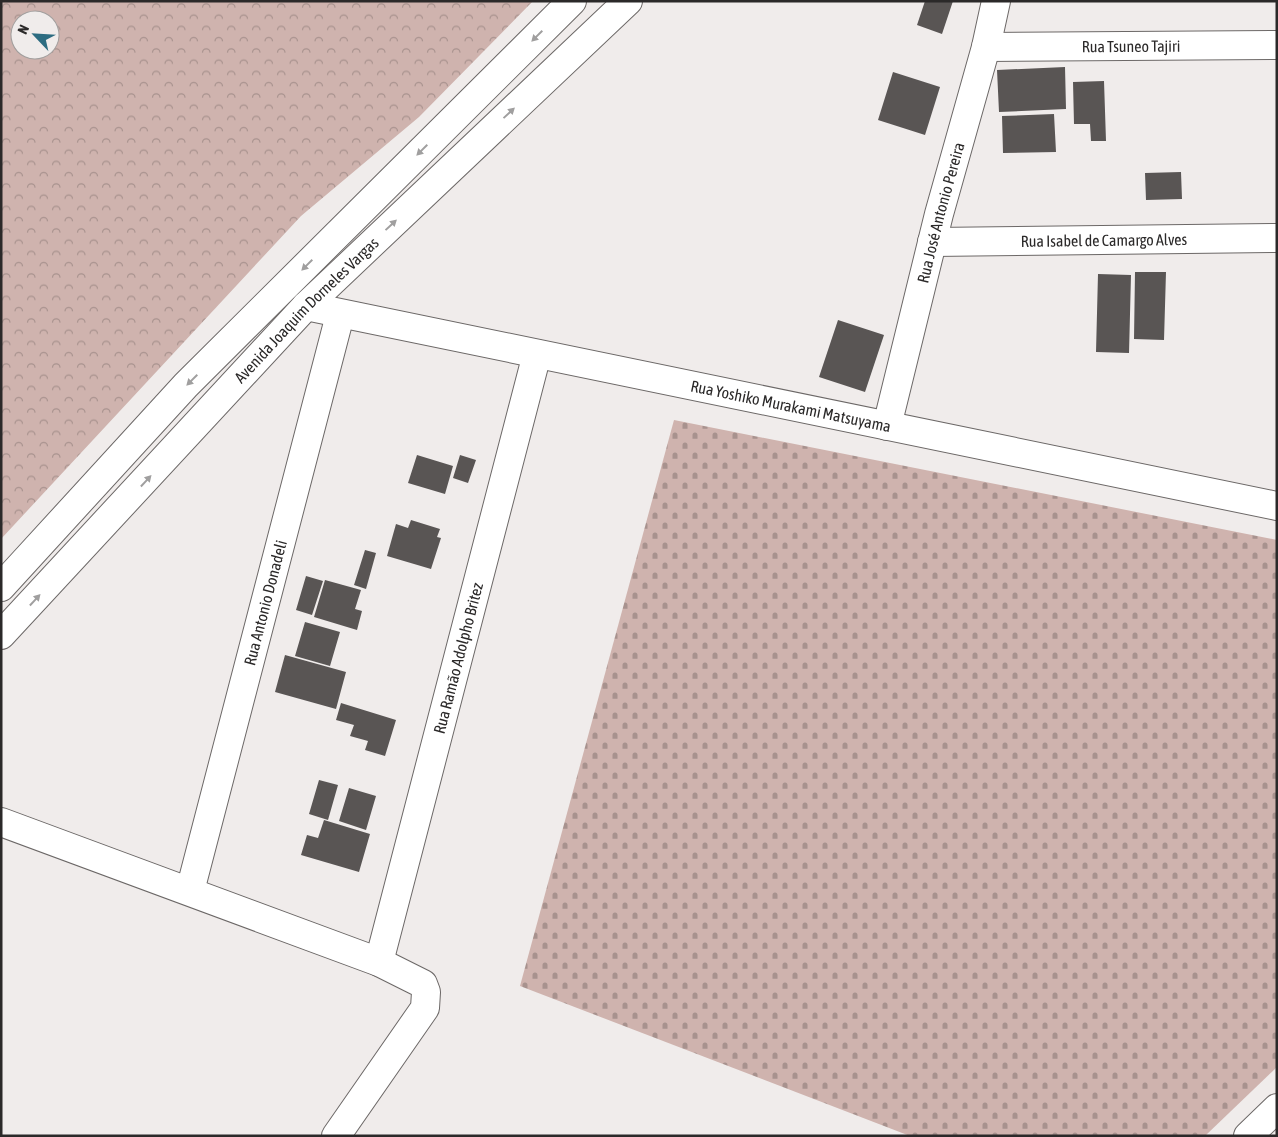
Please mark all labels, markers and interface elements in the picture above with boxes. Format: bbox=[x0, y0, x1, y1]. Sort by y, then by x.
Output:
north arrow bbox=[10, 10, 60, 60]
text: N bbox=[14, 22, 32, 37]
one-way arrow bbox=[532, 29, 544, 41]
street label: Rua Tsuneo Tajiri bbox=[1082, 37, 1180, 56]
one-way arrow bbox=[503, 107, 515, 119]
street label: Rua José Antonio Pereira bbox=[913, 140, 968, 285]
one-way arrow bbox=[417, 144, 429, 156]
one-way arrow bbox=[385, 219, 397, 231]
street label: Rua Isabel de Camargo Alves bbox=[1021, 230, 1188, 250]
street label: Avenida Joaquim Dorneles Vargas bbox=[231, 233, 382, 386]
one-way arrow bbox=[301, 259, 313, 271]
one-way arrow bbox=[186, 373, 198, 385]
street label: Rua Yoshiko Murakami Matsuyama bbox=[689, 376, 893, 435]
one-way arrow bbox=[140, 475, 152, 487]
street label: Rua Antonio Donadeli bbox=[240, 538, 290, 667]
street label: Rua Ramão Adolpho Britez bbox=[430, 580, 486, 736]
one-way arrow bbox=[29, 594, 41, 606]

